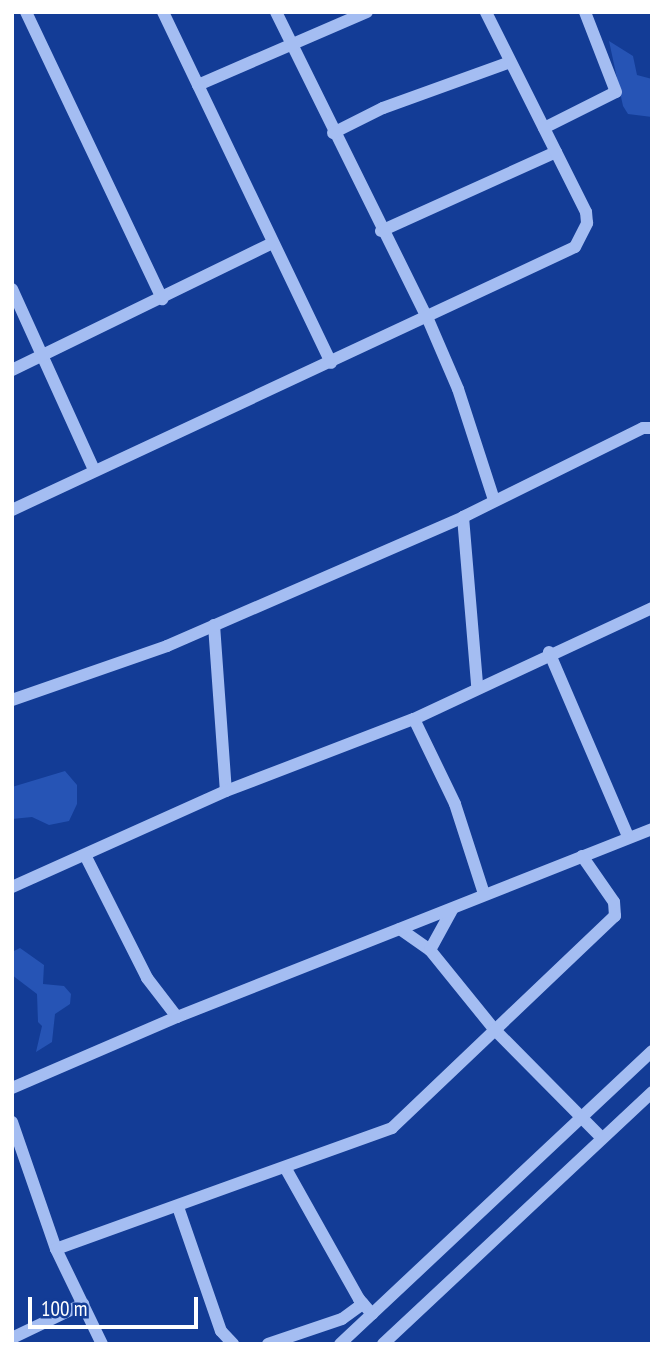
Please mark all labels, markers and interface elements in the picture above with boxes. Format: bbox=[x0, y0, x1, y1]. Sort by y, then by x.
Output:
scale bar bbox=[32, 1282, 201, 1326]
text: 100 m bbox=[41, 1295, 87, 1322]

